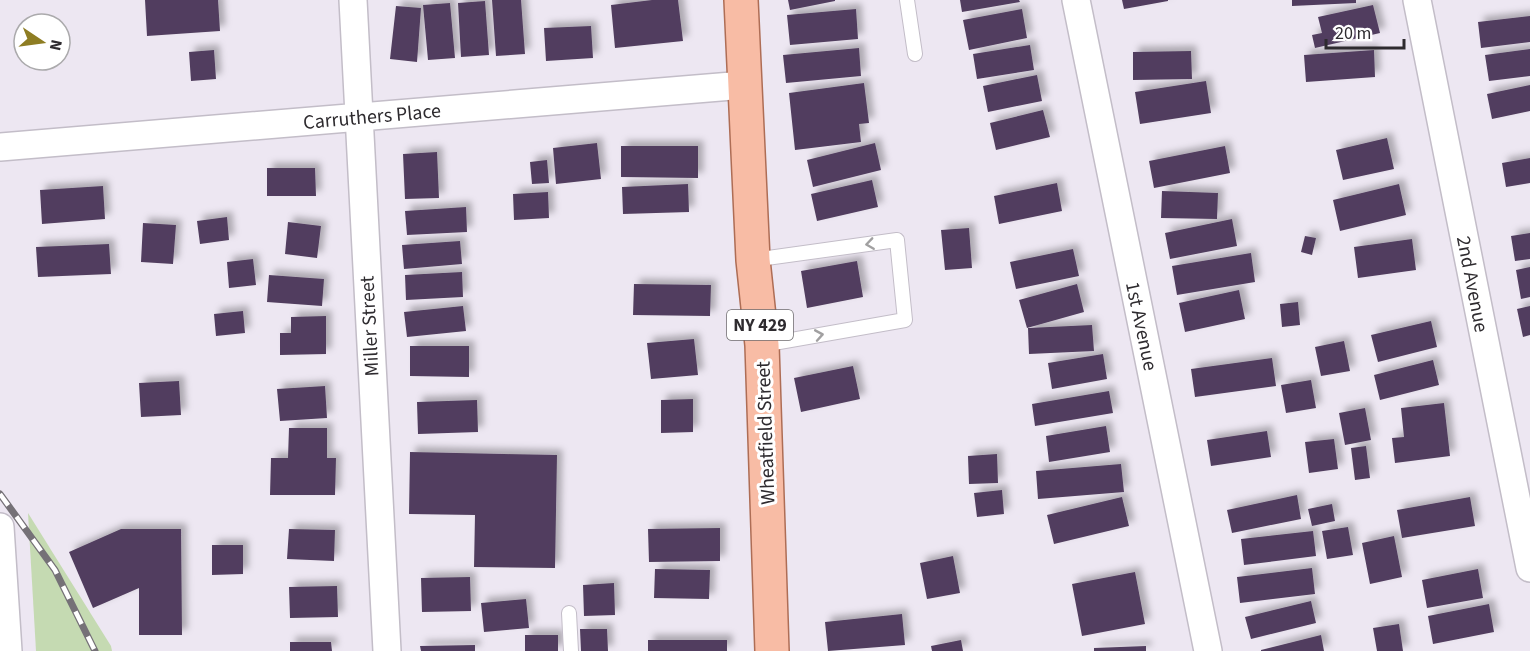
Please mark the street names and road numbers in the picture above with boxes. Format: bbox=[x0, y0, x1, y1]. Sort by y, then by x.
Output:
street label: Carruthers Place bbox=[302, 97, 442, 137]
street label: 2nd Avenue bbox=[1449, 234, 1495, 335]
street label: Miller Street bbox=[353, 275, 387, 377]
street label: 1st Avenue bbox=[1118, 279, 1164, 373]
road number: NY 429 bbox=[727, 310, 793, 340]
street label: Wheatfield Street bbox=[749, 360, 782, 505]

